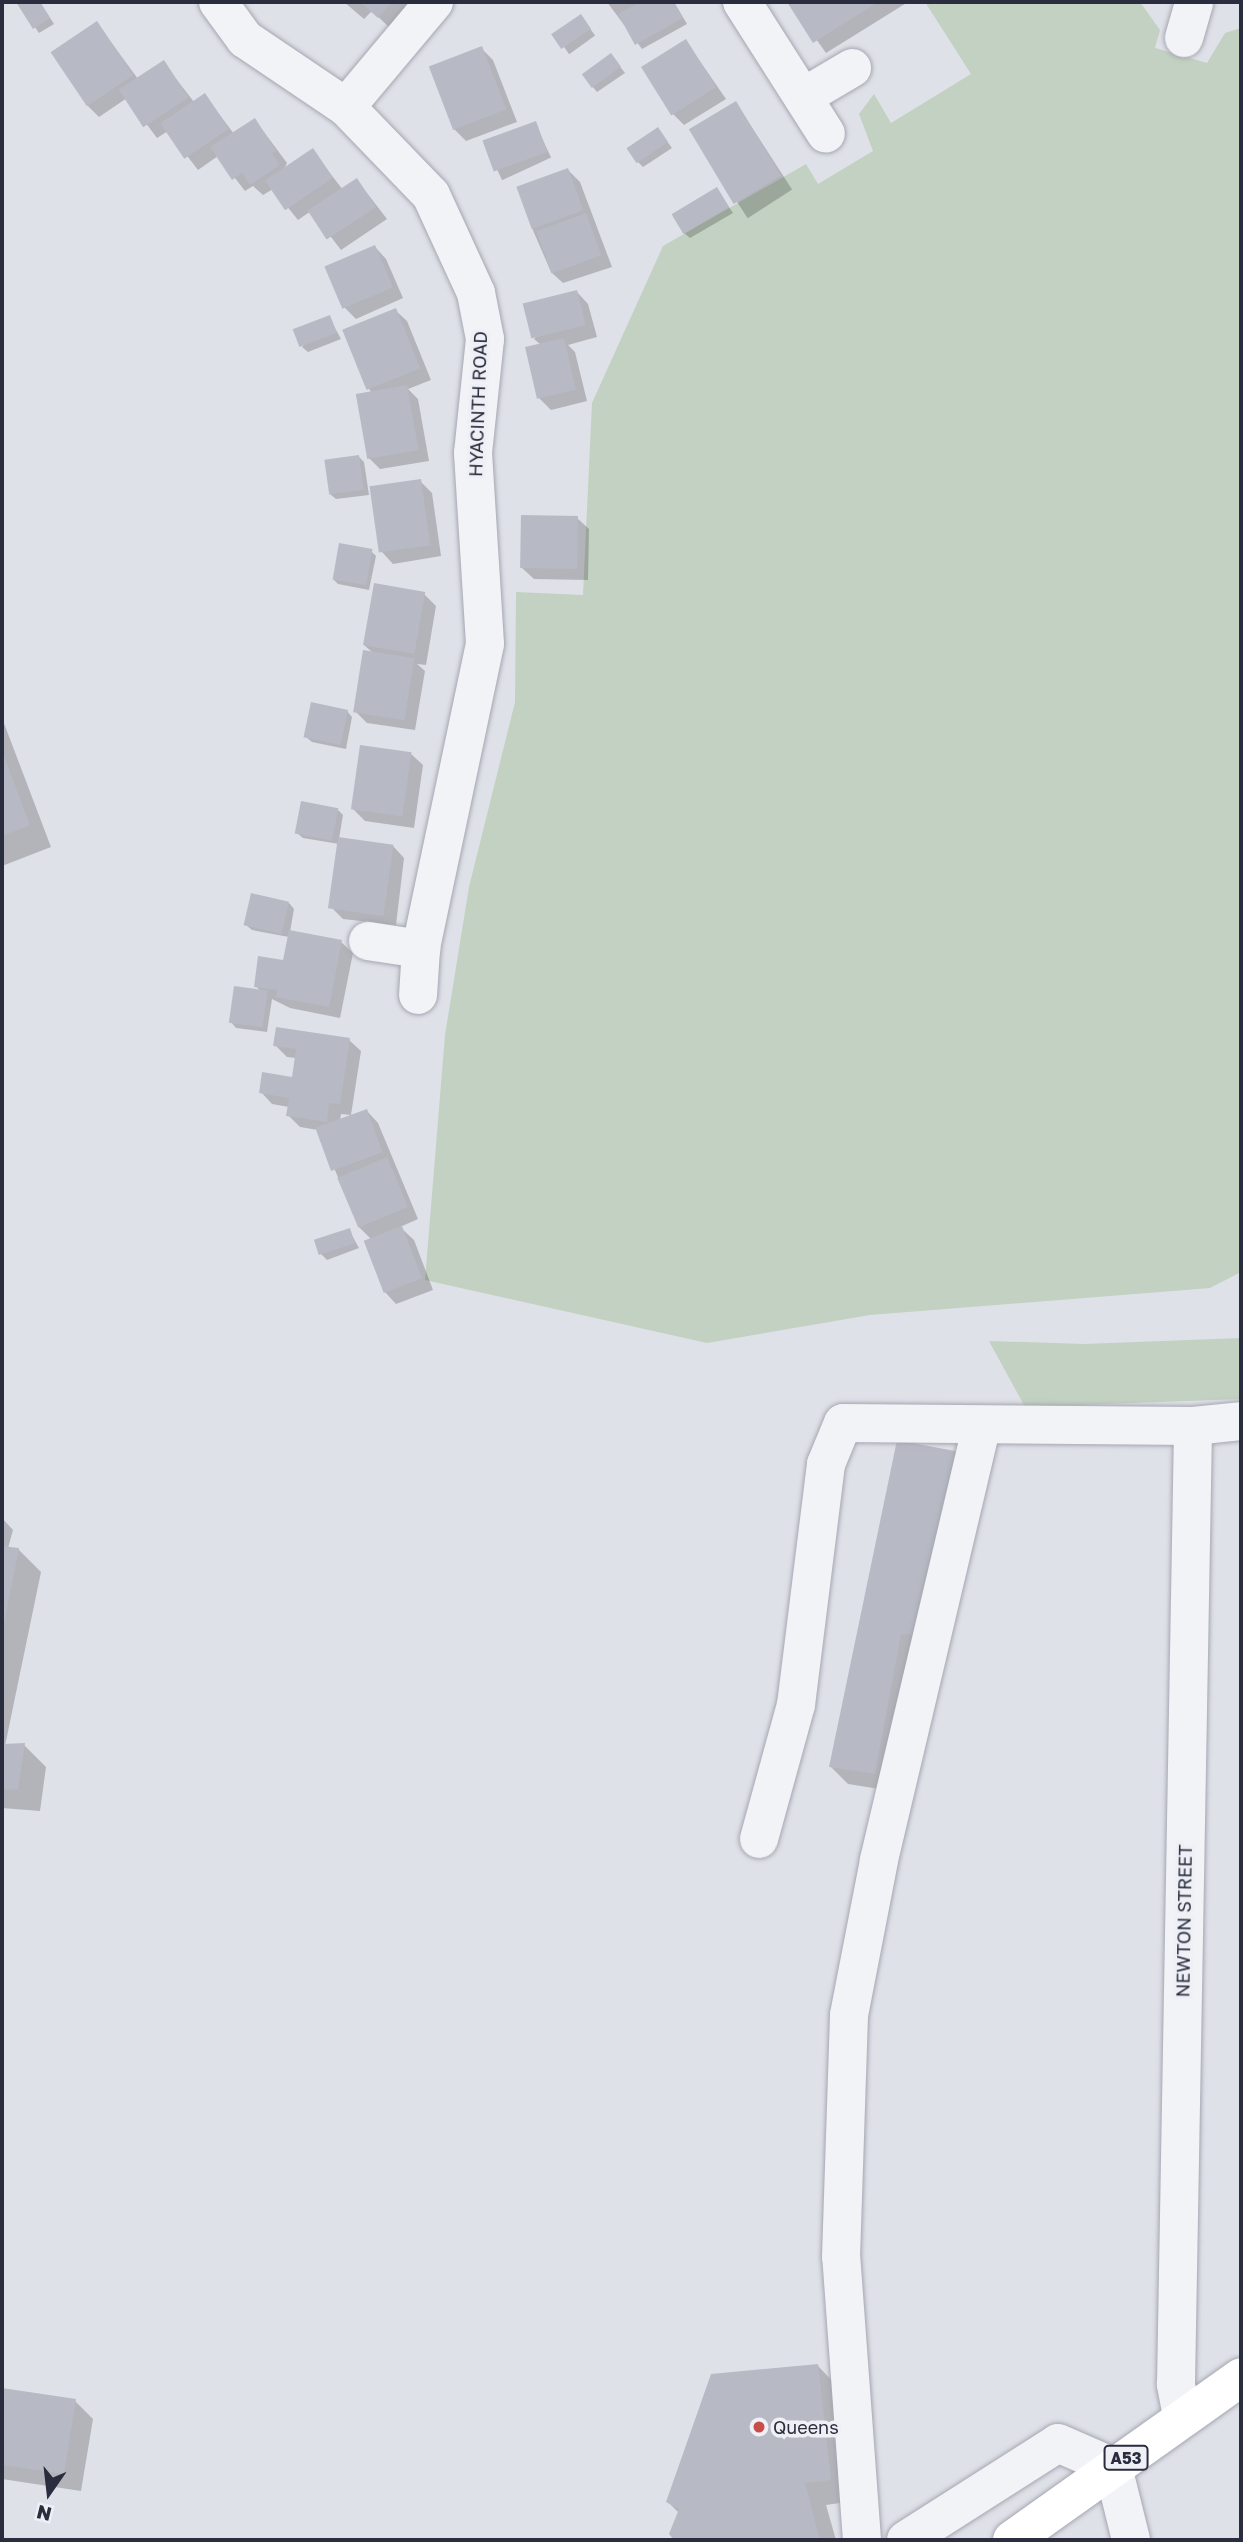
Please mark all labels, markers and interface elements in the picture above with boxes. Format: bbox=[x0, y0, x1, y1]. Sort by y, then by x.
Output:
street label: HYACINTH ROAD bbox=[465, 331, 491, 477]
street label: NEWTON STREET bbox=[1172, 1844, 1196, 1998]
place label: Queens bbox=[773, 2416, 839, 2438]
marker: Queens bbox=[751, 2419, 767, 2435]
road number: A53 bbox=[1103, 2446, 1149, 2470]
north arrow bbox=[14, 2458, 84, 2528]
text: N bbox=[34, 2501, 54, 2527]

